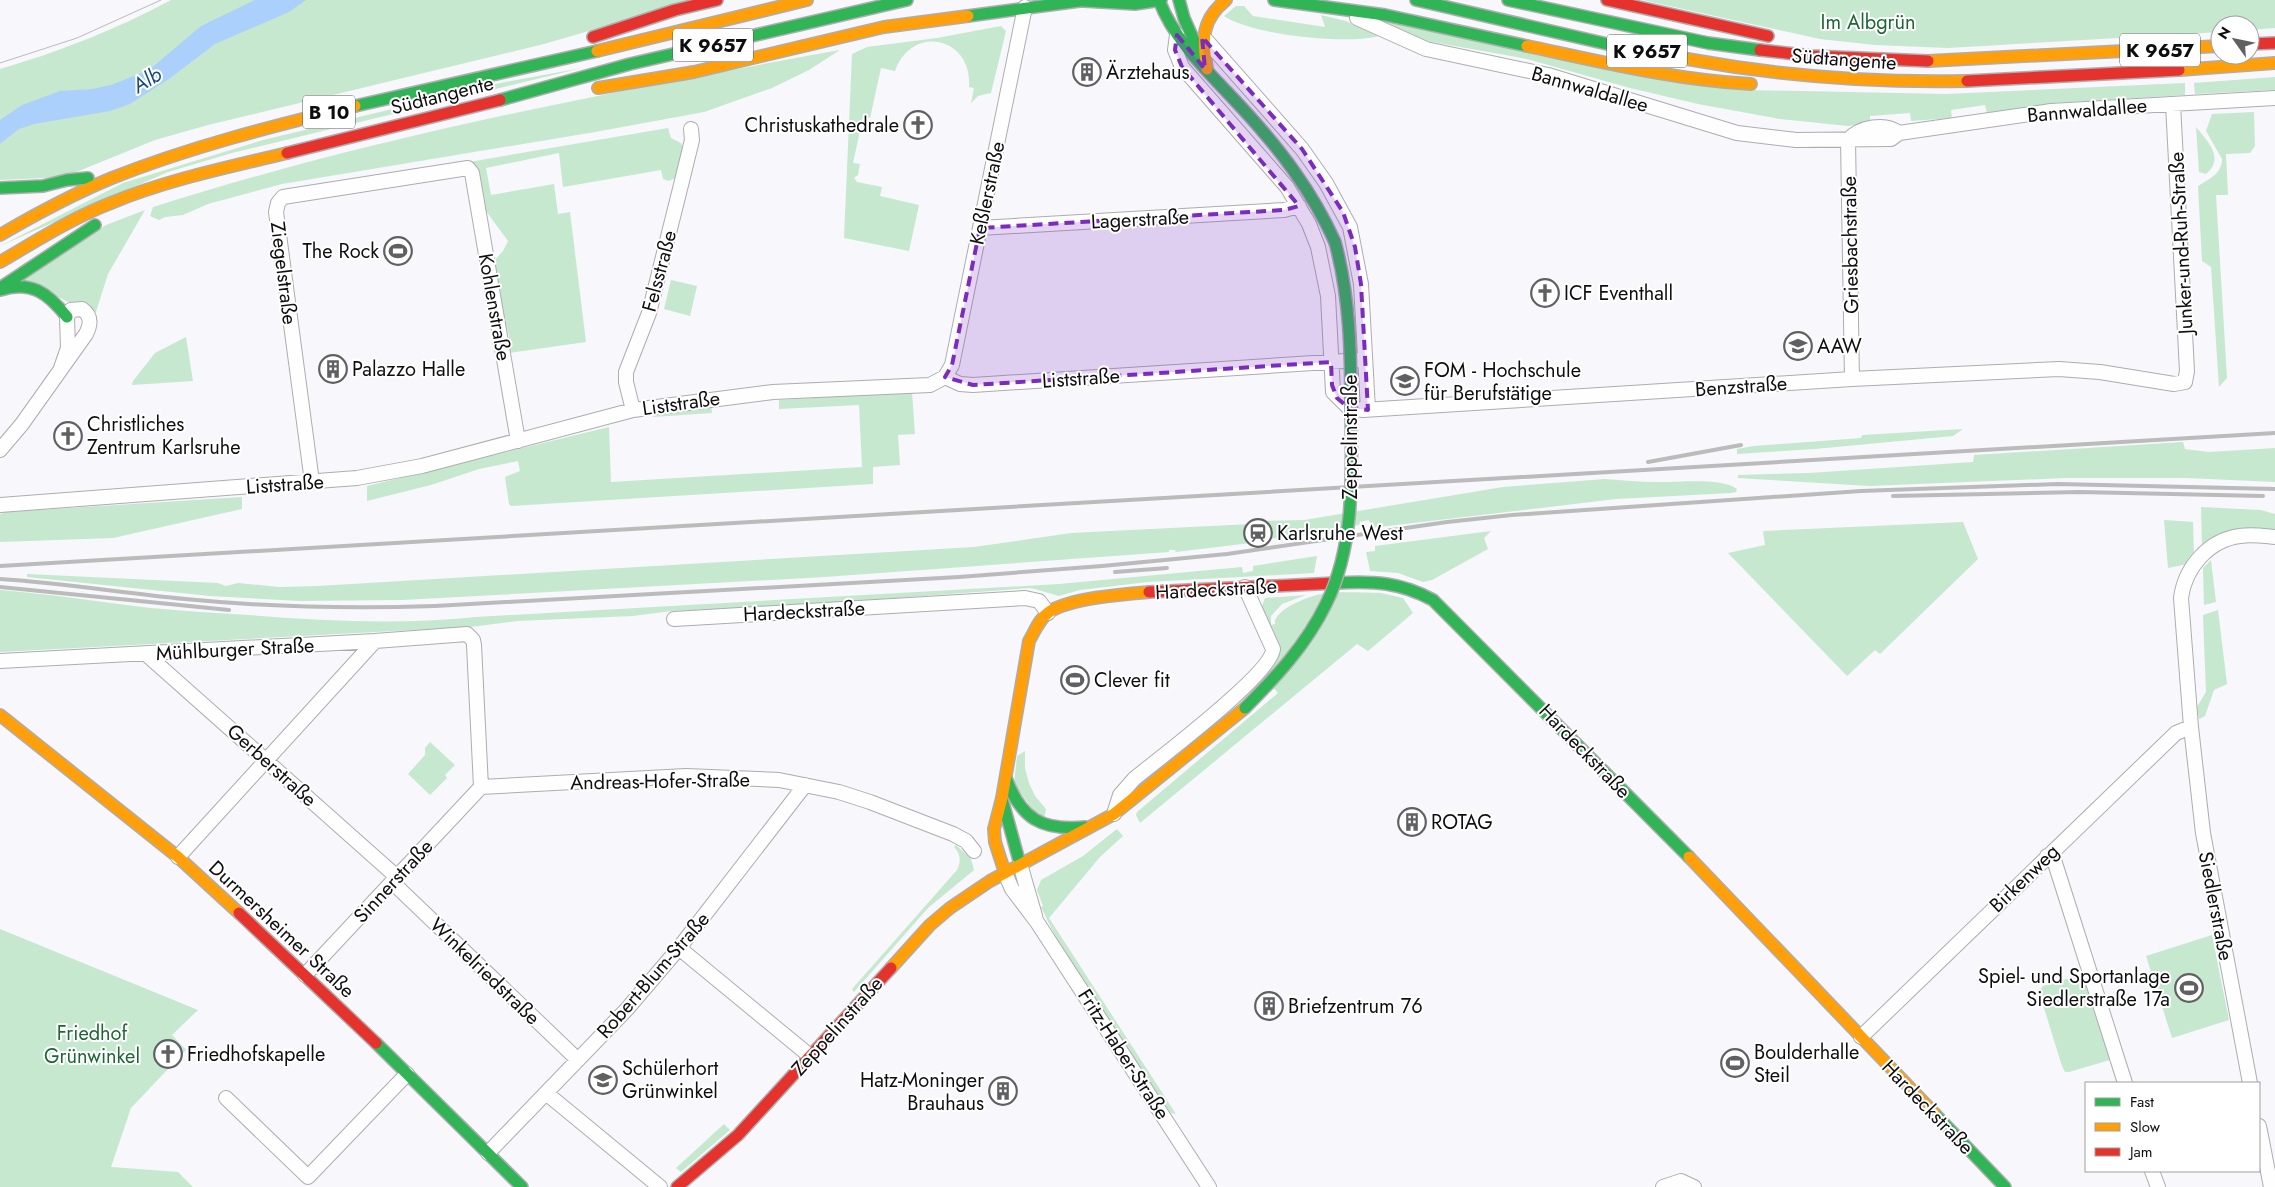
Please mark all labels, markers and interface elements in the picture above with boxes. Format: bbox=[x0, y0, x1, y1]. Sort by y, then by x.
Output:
park label: Im Albgrün bbox=[1821, 8, 1915, 37]
north arrow bbox=[2210, 15, 2260, 65]
text: N bbox=[2213, 23, 2236, 43]
road number: K 9657 bbox=[673, 28, 753, 62]
road number: K 9657 bbox=[1607, 34, 1687, 68]
road number: K 9657 bbox=[2120, 34, 2200, 66]
street label: Südtangente bbox=[1791, 41, 1897, 78]
building icon: Ärztehaus bbox=[1072, 57, 1102, 87]
place label: Ärztehaus bbox=[1106, 58, 1190, 87]
water label: Alb bbox=[126, 59, 168, 101]
street label: Bannwaldallee bbox=[1528, 59, 1652, 120]
street label: Südtangente bbox=[388, 69, 497, 122]
street label: Bannwaldallee bbox=[2026, 91, 2148, 130]
road number: B 10 bbox=[303, 95, 355, 128]
church icon: Christuskathedrale bbox=[903, 110, 933, 140]
place label: Christuskathedrale bbox=[745, 111, 899, 140]
street label: Keßlerstraße bbox=[962, 139, 1013, 247]
street label: Junker-und-Ruh-Straße bbox=[2162, 151, 2201, 338]
street label: Griesbachstraße bbox=[1835, 176, 1866, 314]
street label: Lagerstraße bbox=[1090, 202, 1190, 237]
street label: Ziegelstraße bbox=[263, 220, 304, 326]
street label: Felsstraße bbox=[635, 227, 684, 315]
sports icon: The Rock bbox=[383, 236, 413, 266]
place label: The Rock bbox=[302, 237, 379, 266]
street label: Kohlenstraße bbox=[471, 251, 518, 363]
church icon: ICF Eventhall bbox=[1530, 278, 1560, 308]
place label: ICF Eventhall bbox=[1564, 279, 1673, 308]
school or university icon: AAW bbox=[1783, 331, 1813, 361]
place label: AAW bbox=[1817, 332, 1862, 361]
building icon: Palazzo Halle bbox=[318, 354, 348, 384]
place label: Palazzo Halle bbox=[352, 355, 465, 384]
place label: FOM - Hochschule für Berufstätige bbox=[1424, 356, 1581, 408]
street label: Liststraße bbox=[1041, 361, 1121, 396]
school or university icon: FOM - Hochschule für Berufstätige bbox=[1390, 366, 1420, 396]
street label: Benzstraße bbox=[1694, 369, 1788, 404]
street label: Zeppelinstraße bbox=[1336, 375, 1365, 499]
street label: Liststraße bbox=[640, 384, 722, 423]
place label: Christliches Zentrum Karlsruhe bbox=[87, 410, 240, 462]
church icon: Christliches Zentrum Karlsruhe bbox=[53, 421, 83, 451]
street label: Liststraße bbox=[245, 467, 325, 502]
station icon: Karlsruhe West bbox=[1243, 518, 1273, 548]
place label: Karlsruhe West bbox=[1277, 519, 1403, 548]
street label: Hardeckstraße bbox=[1154, 572, 1278, 607]
street label: Hardeckstraße bbox=[742, 594, 866, 629]
street label: Mühlburger Straße bbox=[155, 631, 315, 668]
sports icon: Clever fit bbox=[1060, 665, 1090, 695]
place label: Clever fit bbox=[1094, 666, 1170, 695]
street label: Hardeckstraße bbox=[1532, 697, 1637, 805]
street label: Gerberstraße bbox=[220, 717, 323, 814]
street label: Andreas-Hofer-Straße bbox=[570, 765, 750, 798]
building icon: ROTAG bbox=[1397, 807, 1427, 837]
place label: ROTAG bbox=[1431, 808, 1493, 837]
street label: Sinnerstraße bbox=[347, 833, 440, 930]
street label: Birkenweg bbox=[1983, 838, 2066, 919]
street label: Siedlerstraße bbox=[2191, 849, 2240, 963]
street label: Durmersheimer Straße bbox=[202, 854, 361, 1005]
street label: Robert-Blum-Straße bbox=[590, 906, 717, 1045]
street label: Winkelriedstraße bbox=[423, 911, 546, 1032]
place label: Spiel- und Sportanlage Siedlerstraße 17a bbox=[1978, 962, 2170, 1014]
street label: Zeppelinstraße bbox=[785, 970, 890, 1082]
sports icon: Spiel- und Sportanlage Siedlerstraße 17a bbox=[2174, 973, 2204, 1003]
street label: Fritz-Haber-Straße bbox=[1070, 983, 1177, 1125]
building icon: Briefzentrum 76 bbox=[1254, 991, 1284, 1021]
place label: Briefzentrum 76 bbox=[1288, 992, 1423, 1021]
park label: Friedhof Grünwinkel bbox=[44, 1019, 140, 1071]
place label: Boulderhalle Steil bbox=[1754, 1038, 1859, 1090]
church icon: Friedhofskapelle bbox=[153, 1039, 183, 1069]
place label: Friedhofskapelle bbox=[187, 1040, 325, 1069]
sports icon: Boulderhalle Steil bbox=[1720, 1048, 1750, 1078]
street label: Hardeckstraße bbox=[1875, 1053, 1980, 1161]
place label: Schülerhort Grünwinkel bbox=[622, 1054, 719, 1106]
school or university icon: Schülerhort Grünwinkel bbox=[588, 1065, 618, 1095]
place label: Hatz-Moninger Brauhaus bbox=[860, 1066, 984, 1118]
building icon: Hatz-Moninger Brauhaus bbox=[988, 1076, 1018, 1106]
legend bbox=[2085, 1082, 2260, 1172]
text: Fast bbox=[2130, 1091, 2154, 1113]
text: Slow bbox=[2130, 1116, 2161, 1138]
text: Jam bbox=[2128, 1141, 2153, 1163]

